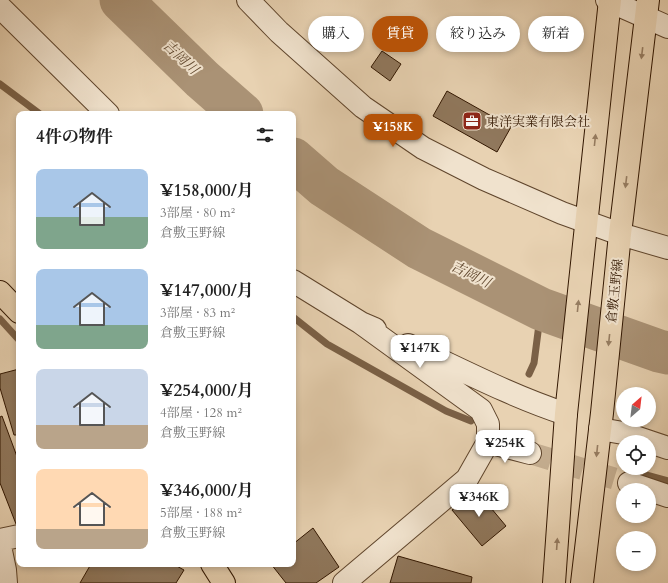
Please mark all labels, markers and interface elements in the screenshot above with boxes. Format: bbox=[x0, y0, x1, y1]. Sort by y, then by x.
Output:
chip: 購入 bbox=[308, 16, 364, 52]
chip: 賃貸 bbox=[372, 16, 428, 52]
chip: 絞り込み bbox=[436, 16, 520, 52]
chip: 新着 bbox=[528, 16, 584, 52]
water label: 吉岡川 bbox=[159, 36, 204, 80]
one-way arrow bbox=[639, 47, 646, 59]
office icon: 東洋実業有限会社 bbox=[461, 110, 483, 132]
place label: 東洋実業有限会社 bbox=[486, 113, 590, 131]
pin: ¥158K bbox=[365, 114, 421, 148]
text: ¥158K bbox=[373, 118, 413, 136]
icon: filters bbox=[254, 124, 276, 146]
text: 4件の物件 bbox=[36, 125, 113, 148]
one-way arrow bbox=[592, 134, 599, 146]
one-way arrow bbox=[623, 176, 630, 188]
text: ¥158,000/月 bbox=[160, 179, 254, 202]
icon: home bbox=[68, 185, 116, 233]
text: 3部屋 · 80 m² bbox=[160, 204, 235, 222]
text: 倉敷玉野線 bbox=[160, 224, 225, 242]
water label: 吉岡川 bbox=[448, 257, 496, 293]
street label: 倉敷玉野線 bbox=[603, 258, 627, 324]
text: ¥147,000/月 bbox=[160, 279, 254, 302]
icon: home bbox=[68, 285, 116, 333]
one-way arrow bbox=[574, 300, 581, 312]
text: 3部屋 · 83 m² bbox=[160, 304, 235, 322]
text: 倉敷玉野線 bbox=[160, 324, 225, 342]
one-way arrow bbox=[606, 334, 612, 346]
pin: ¥147K bbox=[392, 335, 448, 369]
text: ¥147K bbox=[400, 339, 440, 357]
text: ¥254,000/月 bbox=[160, 379, 254, 402]
icon: home bbox=[68, 385, 116, 433]
north arrow bbox=[616, 387, 656, 427]
map controls bbox=[616, 387, 656, 571]
text: 4部屋 · 128 m² bbox=[160, 404, 242, 422]
text: 倉敷玉野線 bbox=[160, 424, 225, 442]
pin: ¥254K bbox=[477, 430, 533, 464]
text: ¥254K bbox=[485, 434, 525, 452]
button: locate bbox=[616, 435, 656, 475]
one-way arrow bbox=[594, 445, 600, 457]
text: ¥346,000/月 bbox=[160, 479, 254, 502]
button: + bbox=[616, 483, 656, 523]
pin: ¥346K bbox=[451, 484, 507, 518]
icon: home bbox=[68, 485, 116, 533]
text: ¥346K bbox=[459, 488, 499, 506]
text: 5部屋 · 188 m² bbox=[160, 504, 242, 522]
text: 倉敷玉野線 bbox=[160, 524, 225, 542]
button: − bbox=[616, 531, 656, 571]
one-way arrow bbox=[553, 538, 560, 550]

